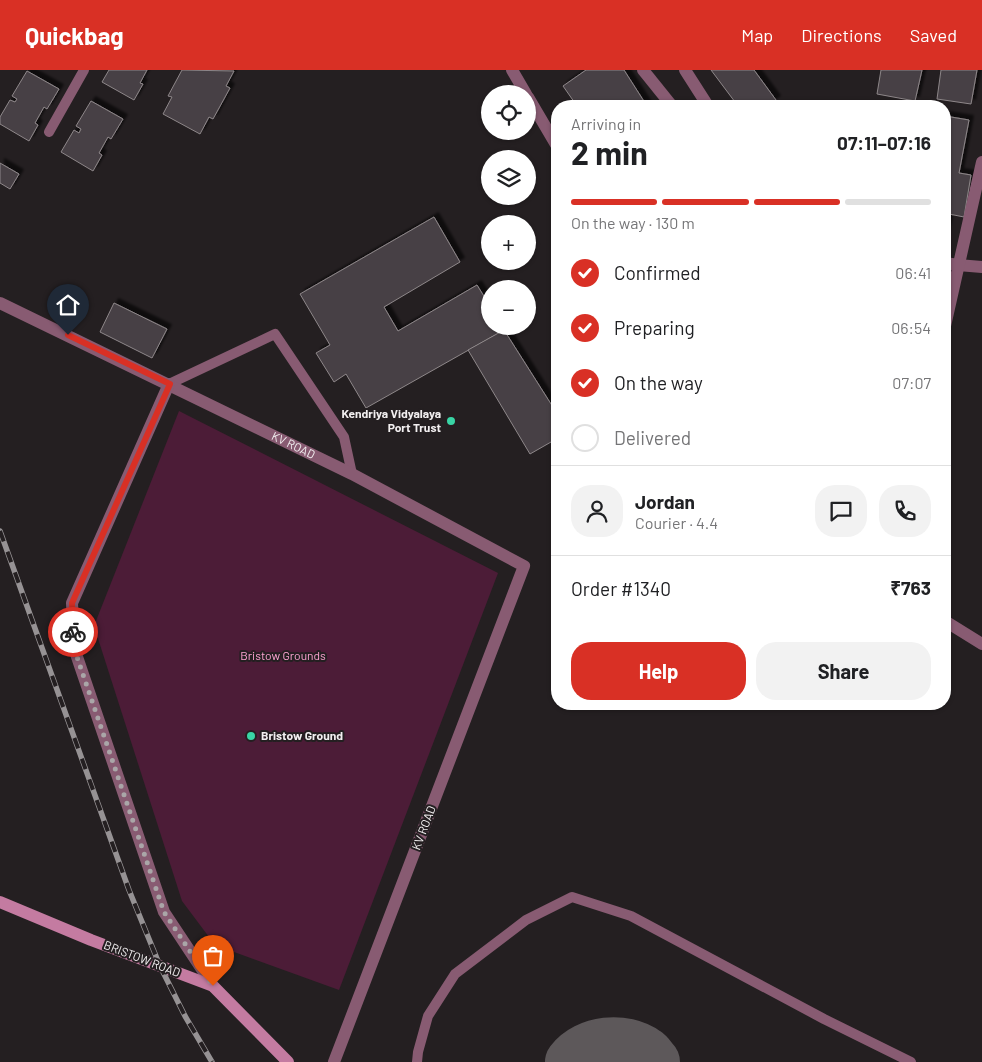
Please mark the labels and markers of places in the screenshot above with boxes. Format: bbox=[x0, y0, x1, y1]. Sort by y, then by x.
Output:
pin bbox=[47, 284, 89, 335]
place label: Kendriya Vidyalaya Port Trust bbox=[341, 406, 441, 434]
marker: Kendriya Vidyalaya Port Trust bbox=[445, 415, 457, 427]
place label: Bristow Ground bbox=[261, 728, 343, 742]
marker: Bristow Ground bbox=[245, 730, 257, 742]
pin bbox=[192, 935, 234, 986]

